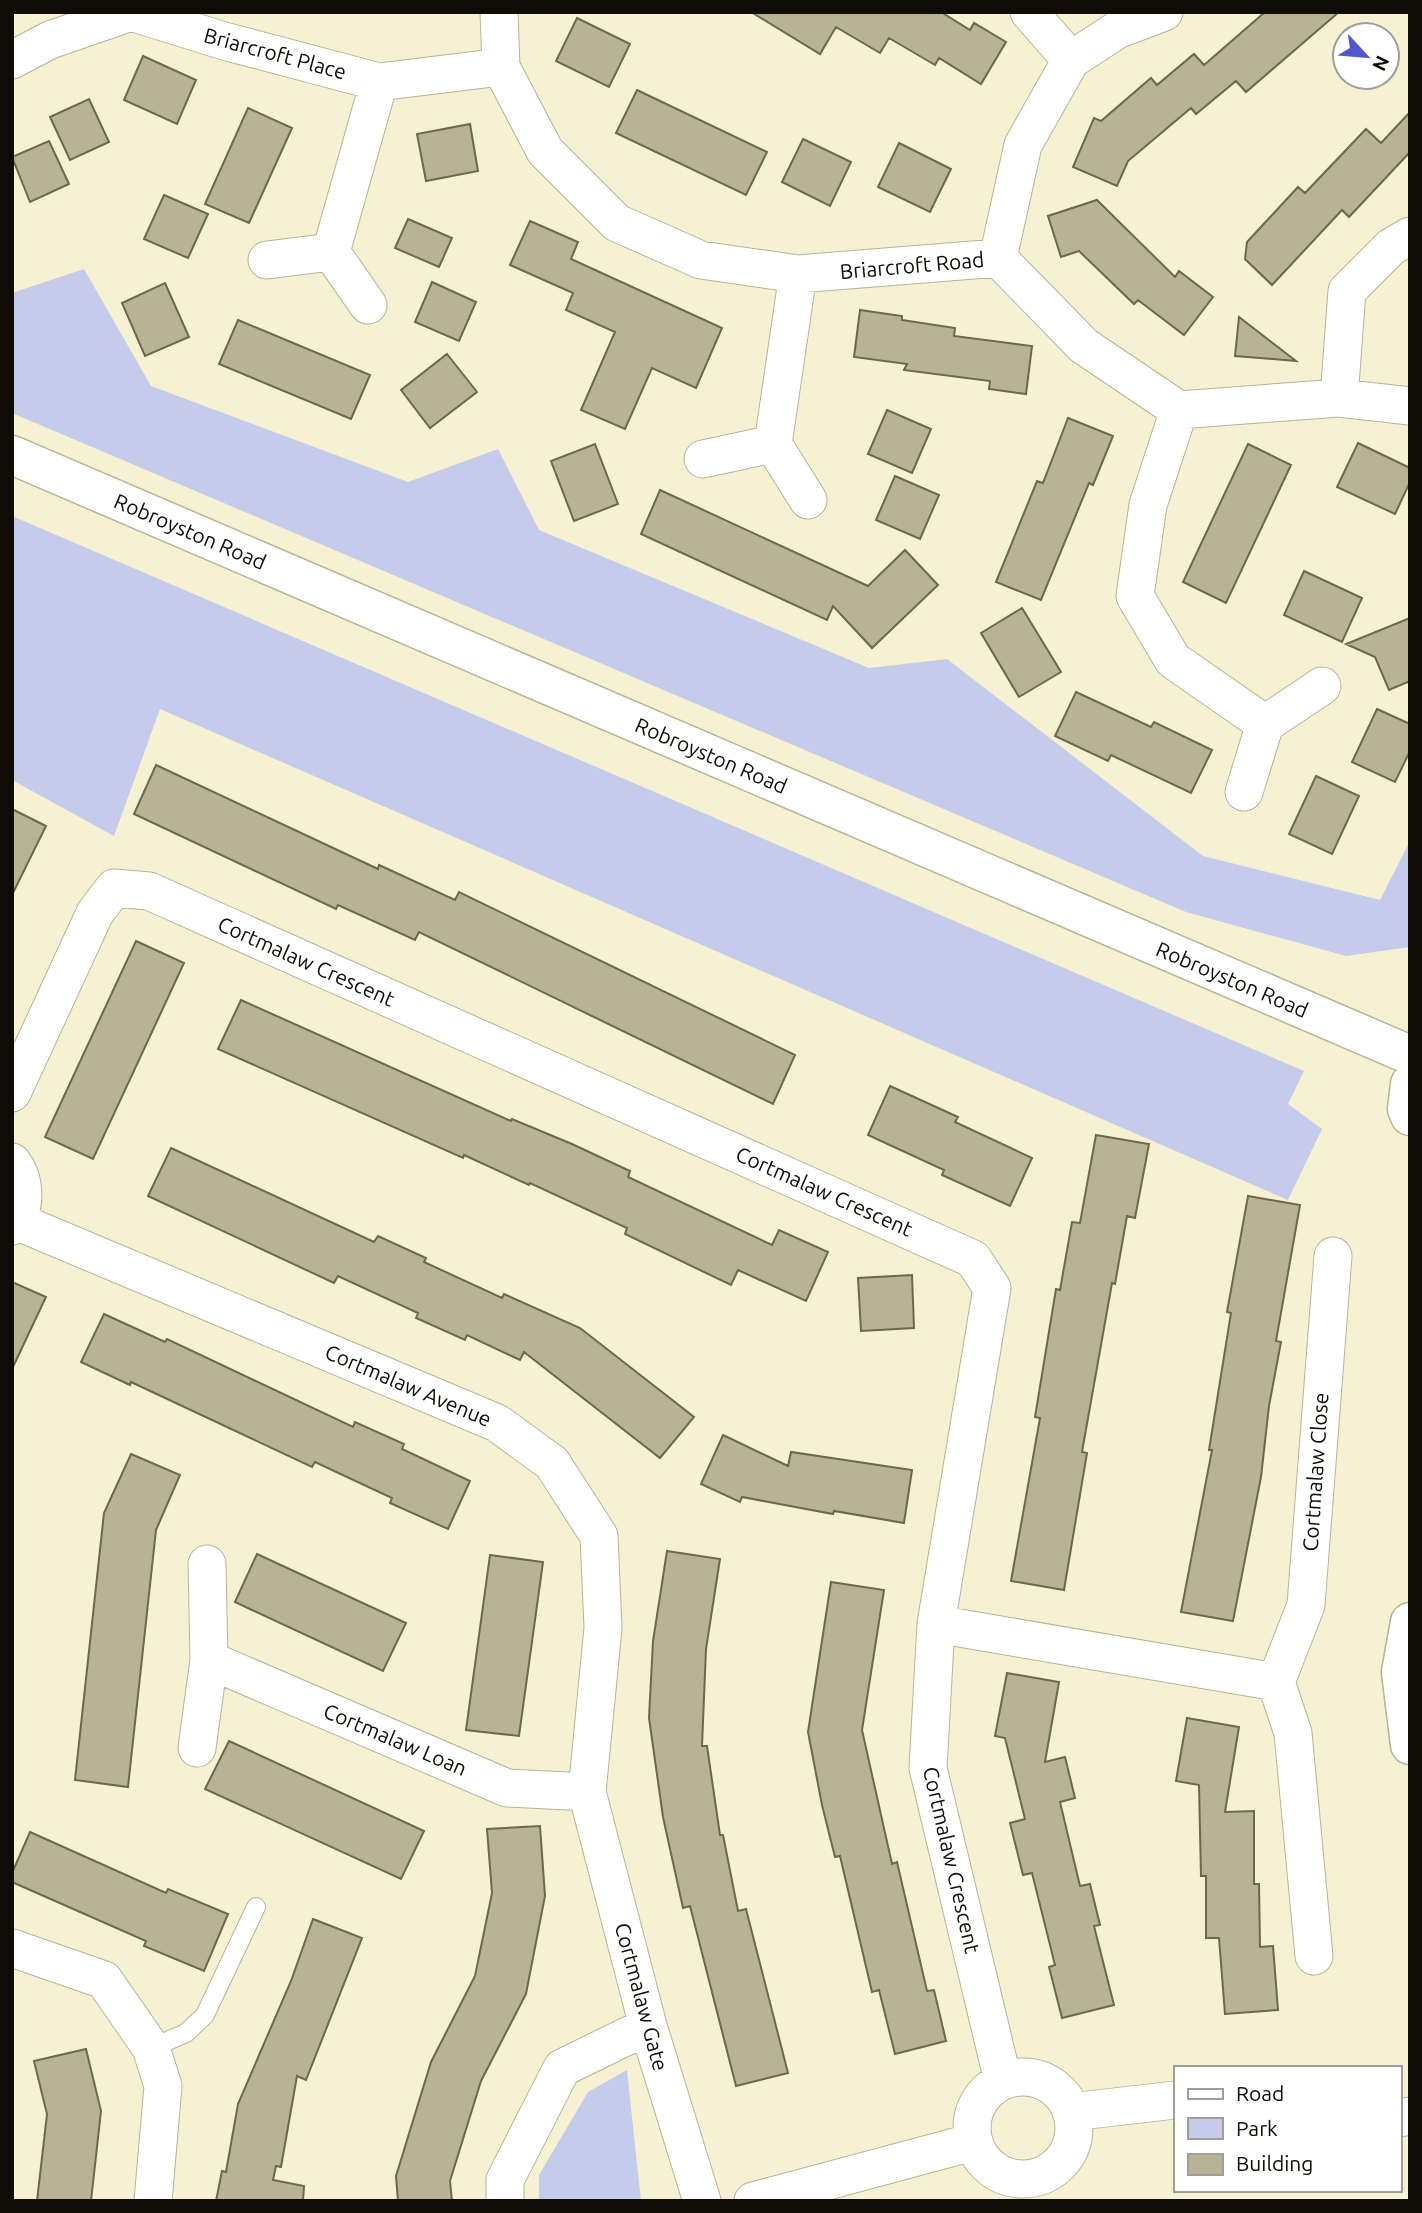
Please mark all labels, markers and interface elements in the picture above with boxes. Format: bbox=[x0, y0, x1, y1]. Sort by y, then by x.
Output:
north arrow bbox=[1331, 21, 1401, 91]
street label: Briarcroft Place bbox=[201, 23, 349, 84]
text: N bbox=[1368, 52, 1394, 75]
street label: Briarcroft Road bbox=[839, 247, 985, 283]
street label: Robroyston Road bbox=[111, 488, 270, 574]
street label: Robroyston Road bbox=[632, 712, 791, 798]
street label: Cortmalaw Crescent bbox=[214, 911, 398, 1011]
street label: Robroyston Road bbox=[1153, 936, 1312, 1022]
street label: Cortmalaw Crescent bbox=[732, 1141, 916, 1241]
street label: Cortmalaw Avenue bbox=[322, 1339, 495, 1431]
street label: Cortmalaw Close bbox=[1297, 1392, 1333, 1552]
street label: Cortmalaw Loan bbox=[320, 1698, 471, 1780]
street label: Cortmalaw Crescent bbox=[919, 1764, 985, 1955]
street label: Cortmalaw Gate bbox=[611, 1920, 673, 2073]
legend bbox=[1174, 2066, 1401, 2192]
text: Road bbox=[1236, 2081, 1284, 2105]
text: Park bbox=[1236, 2116, 1278, 2140]
text: Building bbox=[1236, 2151, 1313, 2175]

